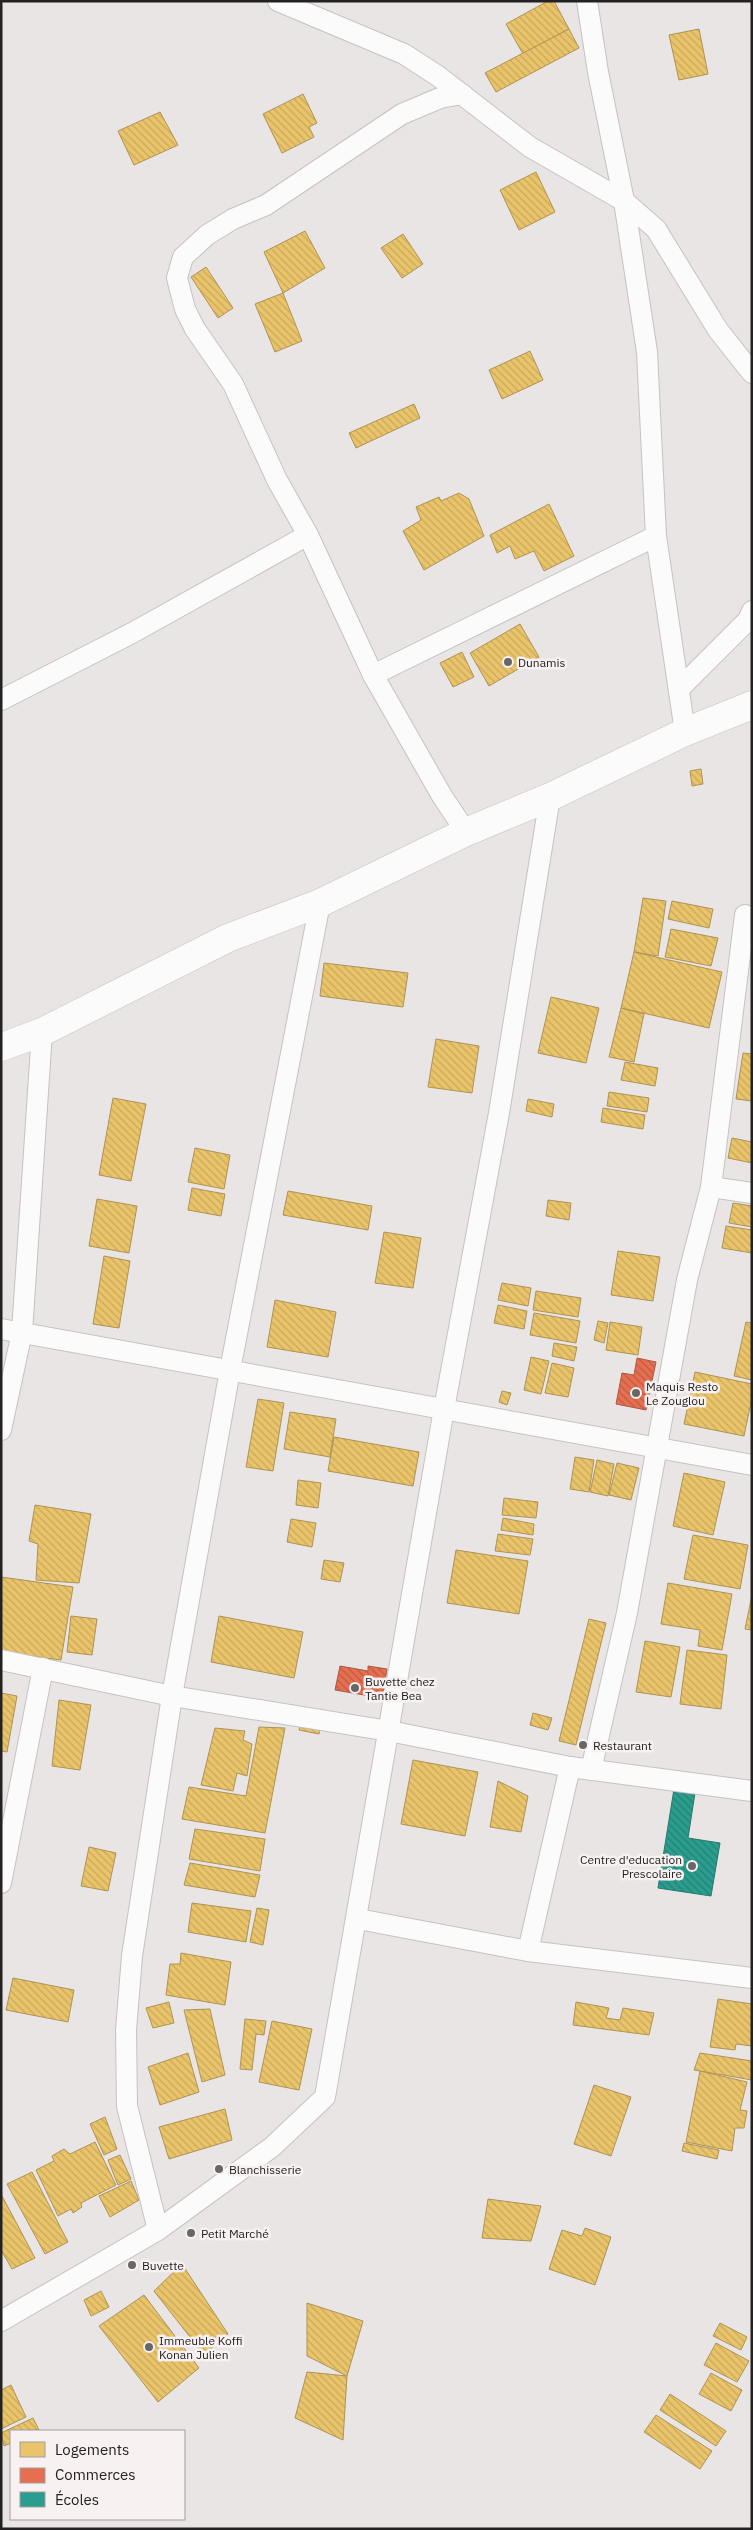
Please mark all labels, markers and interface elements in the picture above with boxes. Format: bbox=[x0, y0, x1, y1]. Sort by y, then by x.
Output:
place label: Dunamis bbox=[518, 655, 566, 670]
marker: Dunamis bbox=[502, 656, 514, 668]
place label: Maquis Resto Le Zouglou bbox=[646, 1379, 719, 1408]
marker: Maquis Resto Le Zouglou bbox=[630, 1387, 642, 1399]
place label: Buvette chez Tantie Bea bbox=[365, 1674, 435, 1703]
marker: Buvette chez Tantie Bea bbox=[349, 1682, 361, 1694]
place label: Restaurant bbox=[593, 1738, 652, 1753]
marker: Restaurant bbox=[577, 1739, 589, 1751]
place label: Centre d'education Prescolaire bbox=[580, 1852, 682, 1881]
marker: Centre d'education Prescolaire bbox=[686, 1860, 698, 1872]
place label: Blanchisserie bbox=[229, 2162, 302, 2177]
marker: Blanchisserie bbox=[213, 2163, 225, 2175]
place label: Petit Marché bbox=[201, 2226, 269, 2241]
marker: Petit Marché bbox=[185, 2227, 197, 2239]
place label: Buvette bbox=[142, 2258, 184, 2273]
marker: Buvette bbox=[126, 2259, 138, 2271]
place label: Immeuble Koffi Konan Julien bbox=[159, 2333, 242, 2362]
marker: Immeuble Koffi Konan Julien bbox=[143, 2341, 155, 2353]
legend bbox=[10, 2430, 185, 2520]
text: Logements bbox=[55, 2440, 129, 2459]
text: Commerces bbox=[55, 2465, 136, 2484]
text: Écoles bbox=[55, 2490, 99, 2509]

